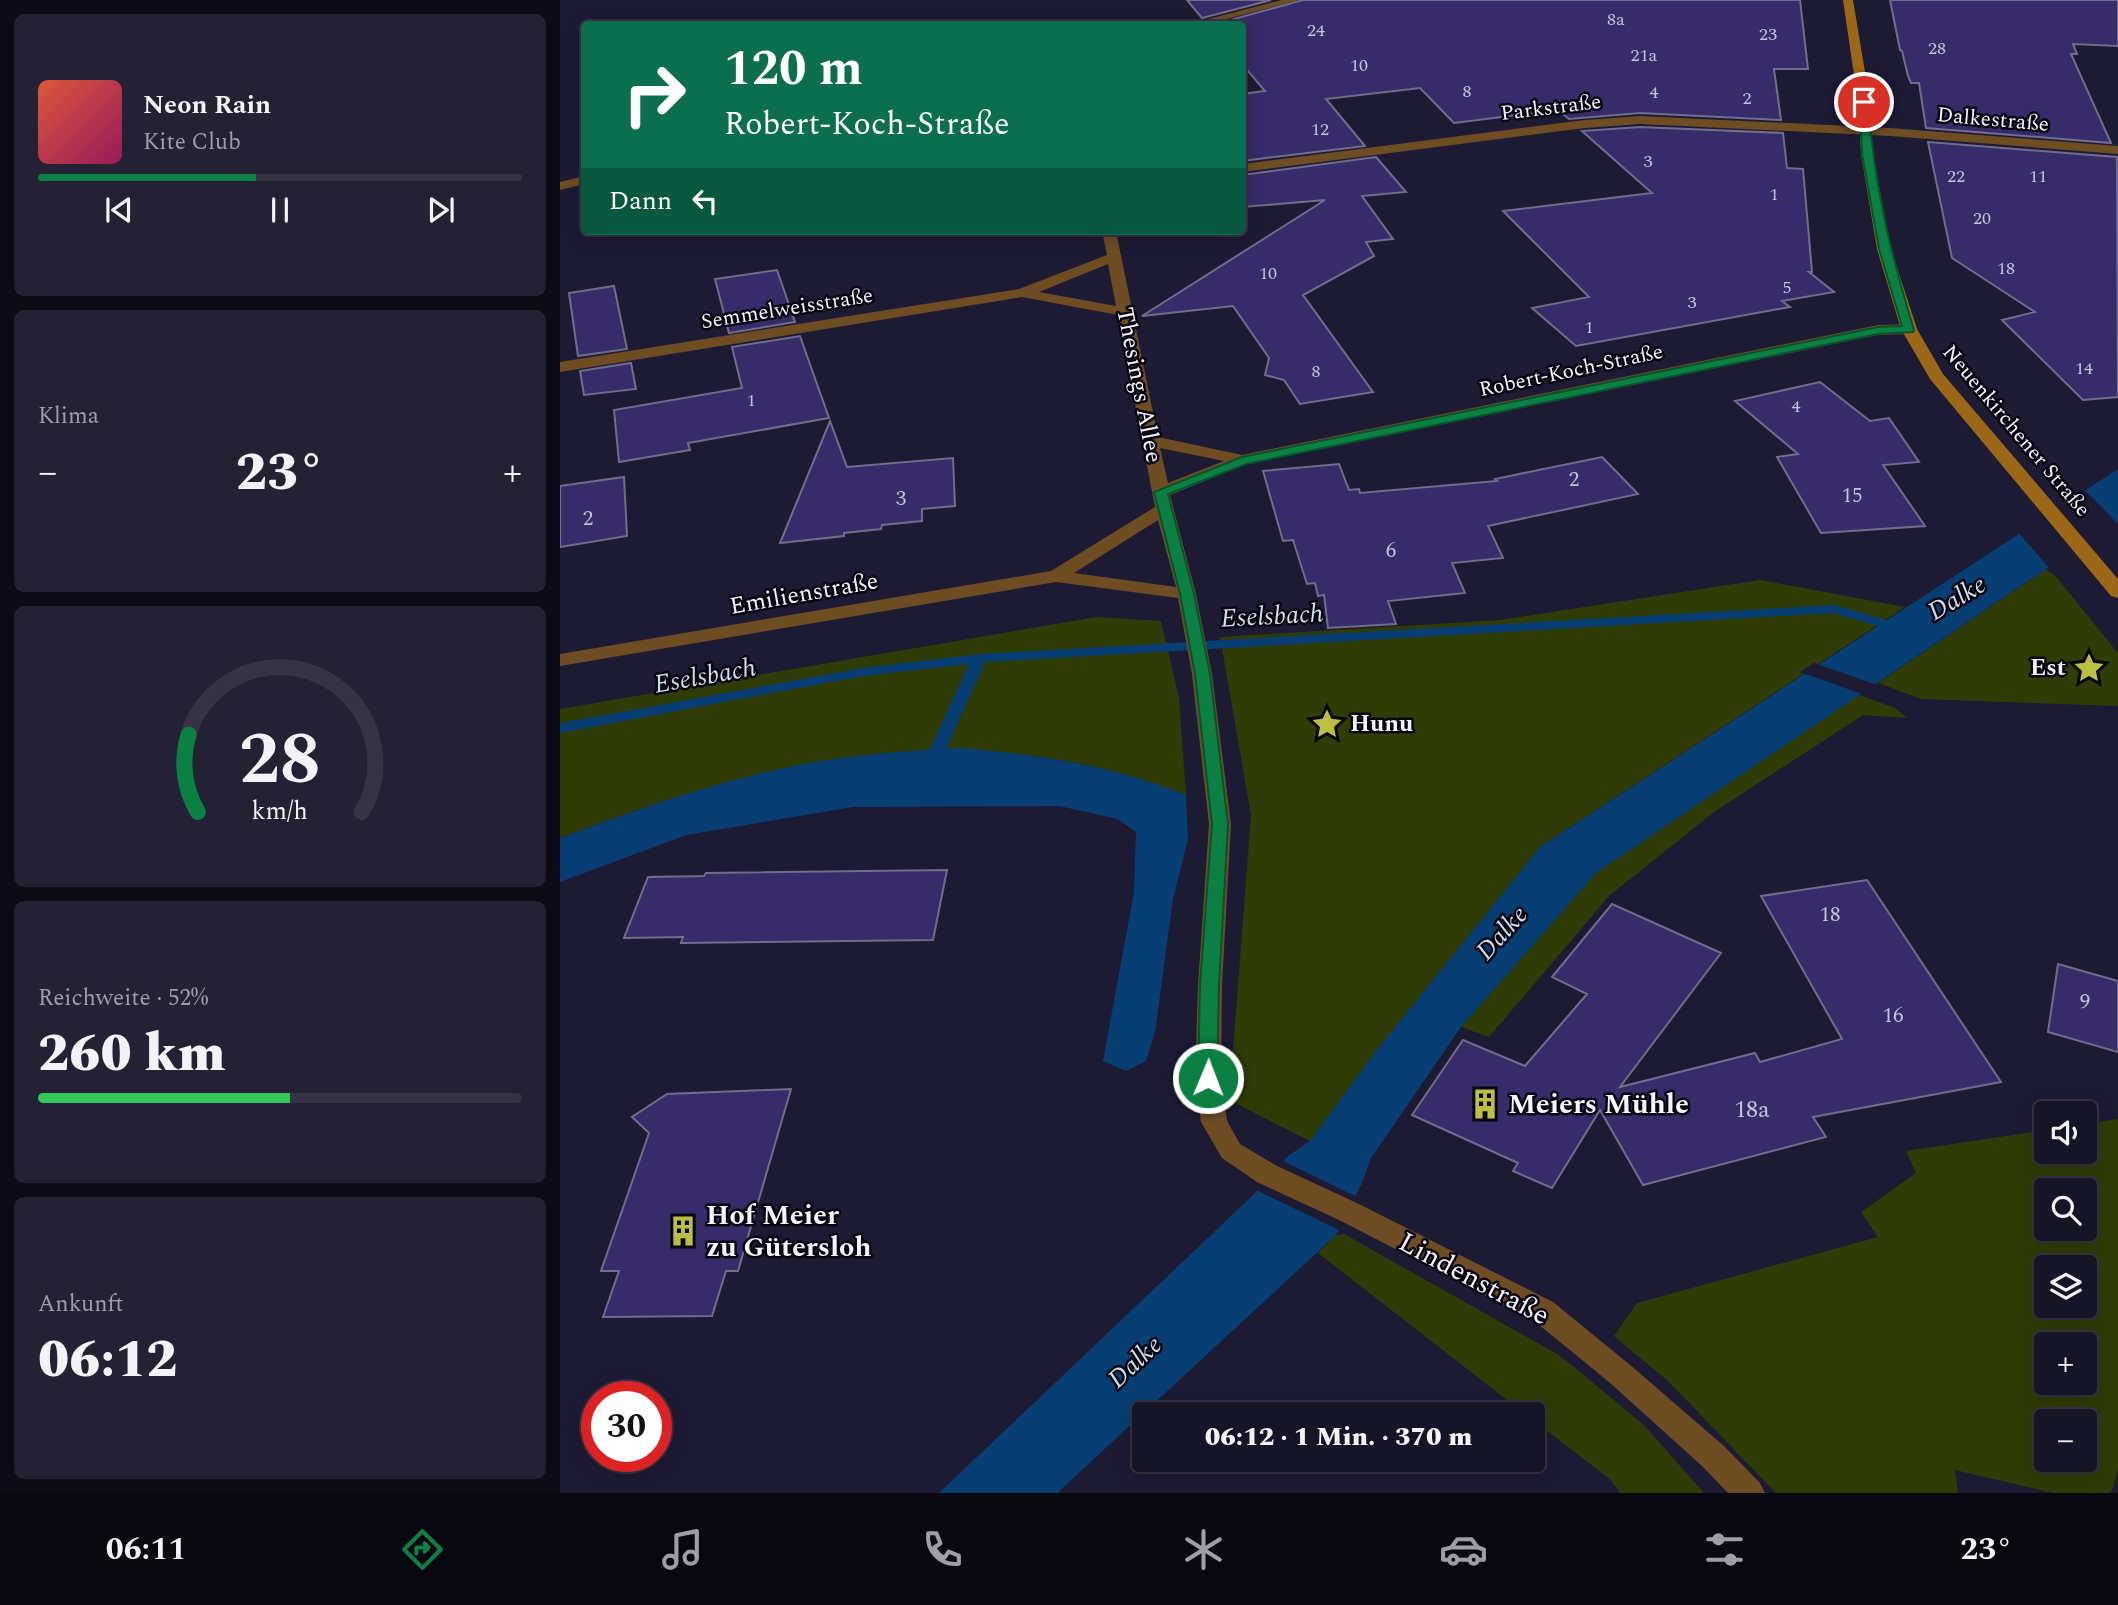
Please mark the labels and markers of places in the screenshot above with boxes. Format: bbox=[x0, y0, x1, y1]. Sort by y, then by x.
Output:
pin bbox=[1834, 72, 1894, 132]
place label: Est bbox=[2030, 650, 2066, 686]
place icon: Est bbox=[2072, 651, 2106, 685]
place label: Hunu bbox=[1350, 706, 1413, 742]
place icon: Hunu bbox=[1310, 707, 1344, 741]
place label: Meiers Mühle bbox=[1508, 1083, 1689, 1126]
building icon: Meiers Mühle bbox=[1468, 1087, 1502, 1121]
place label: Hof Meier zu Gütersloh bbox=[706, 1194, 872, 1269]
building icon: Hof Meier zu Gütersloh bbox=[666, 1214, 700, 1248]

